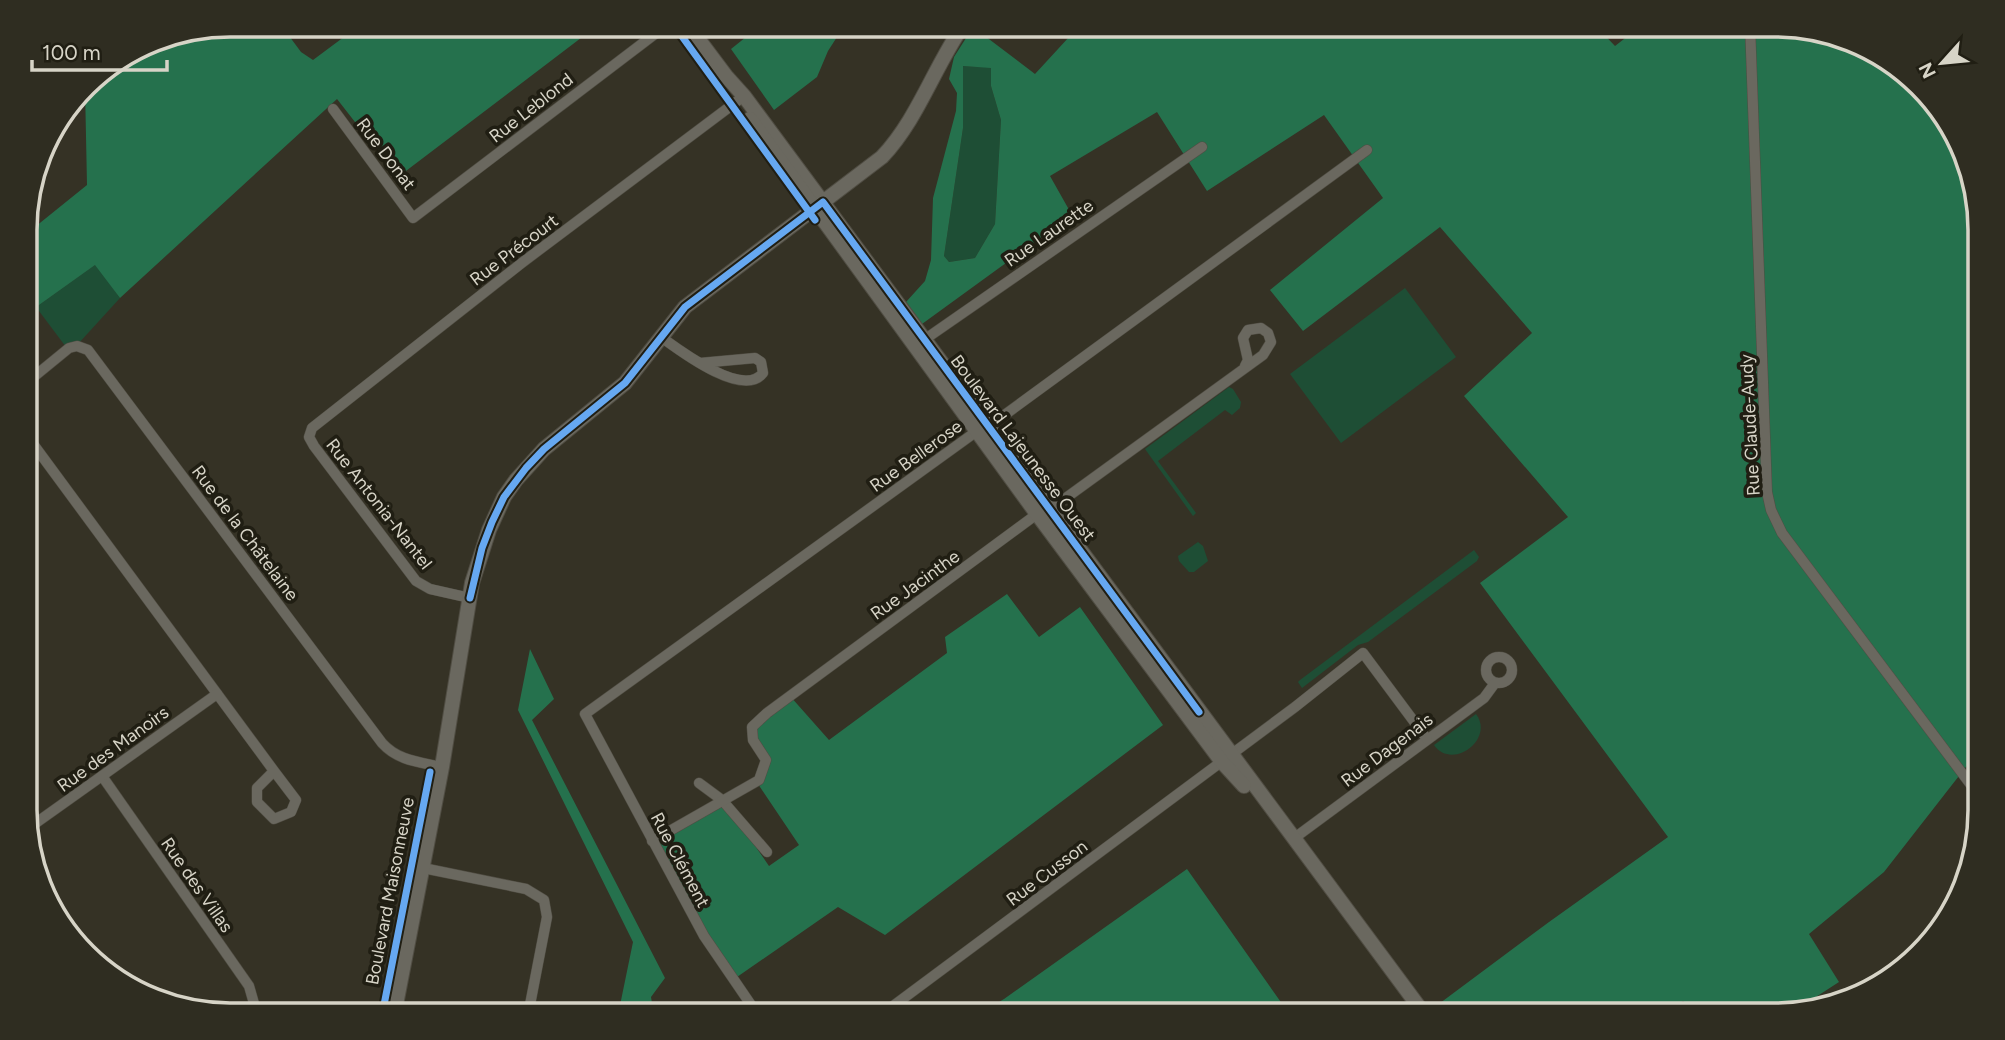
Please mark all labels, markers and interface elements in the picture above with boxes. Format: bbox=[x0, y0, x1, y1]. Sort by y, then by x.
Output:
scale bar bbox=[32, 28, 166, 72]
north arrow bbox=[1907, 28, 1977, 98]
text: 100 m bbox=[42, 40, 101, 65]
text: N bbox=[1914, 59, 1941, 82]
street label: Rue Leblond bbox=[485, 68, 577, 148]
street label: Rue Donat bbox=[352, 114, 420, 194]
street label: Rue Laurette bbox=[1000, 194, 1098, 272]
street label: Rue Précourt bbox=[465, 210, 563, 290]
street label: Boulevard Lajeunesse Ouest bbox=[946, 350, 1100, 546]
street label: Rue Claude-Audy bbox=[1735, 353, 1765, 496]
street label: Rue Bellerose bbox=[865, 415, 967, 497]
street label: Rue Antonia-Nantel bbox=[321, 434, 437, 574]
street label: Rue de la Châtelaine bbox=[187, 461, 303, 605]
street label: Rue Jacinthe bbox=[866, 545, 964, 625]
street label: Rue des Manoirs bbox=[53, 701, 173, 797]
street label: Rue Dagenais bbox=[1337, 708, 1437, 792]
street label: Boulevard Maisonneuve bbox=[361, 795, 419, 987]
street label: Rue Clément bbox=[646, 809, 714, 911]
street label: Rue des Villas bbox=[156, 833, 238, 937]
street label: Rue Cusson bbox=[1002, 835, 1092, 911]

